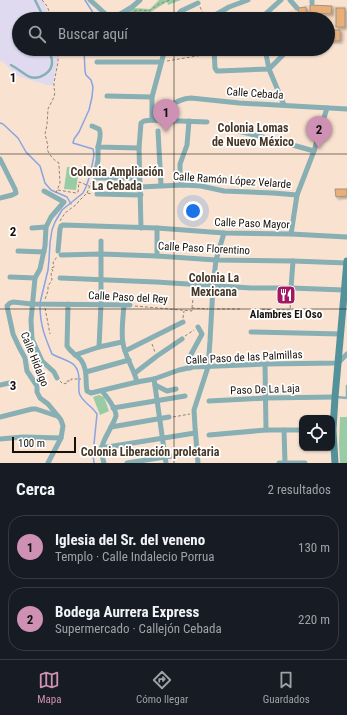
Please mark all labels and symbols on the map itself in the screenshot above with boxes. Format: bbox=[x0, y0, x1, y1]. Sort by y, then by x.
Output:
text: 1 bbox=[10, 70, 16, 85]
street label: Calle Cebada bbox=[226, 85, 284, 102]
pin: 1 bbox=[153, 99, 179, 132]
pin: 2 bbox=[306, 116, 332, 149]
district label: Colonia Lomas de Nuevo México bbox=[212, 121, 294, 149]
district label: Colonia Ampliación La Cebada bbox=[70, 165, 164, 193]
street label: Calle Ramón López Velarde bbox=[172, 170, 291, 191]
your location bbox=[183, 201, 203, 221]
street label: Calle Paso Mayor bbox=[214, 216, 291, 231]
text: 2 bbox=[10, 224, 17, 239]
street label: Calle Paso Florentino bbox=[158, 240, 251, 257]
district label: Colonia La Mexicana bbox=[189, 271, 240, 299]
restaurant icon: Alambres El Oso bbox=[275, 284, 297, 306]
street label: Calle Paso del Rey bbox=[88, 289, 169, 306]
place label: Alambres El Oso bbox=[250, 308, 323, 321]
street label: Calle Hidalgo bbox=[18, 330, 52, 389]
street label: Calle Paso de las Palmillas bbox=[185, 348, 303, 367]
text: 3 bbox=[10, 378, 16, 393]
street label: Paso De La Laja bbox=[230, 382, 300, 397]
scale bar bbox=[12, 435, 76, 454]
district label: Colonia Liberación proletaria bbox=[81, 445, 220, 459]

